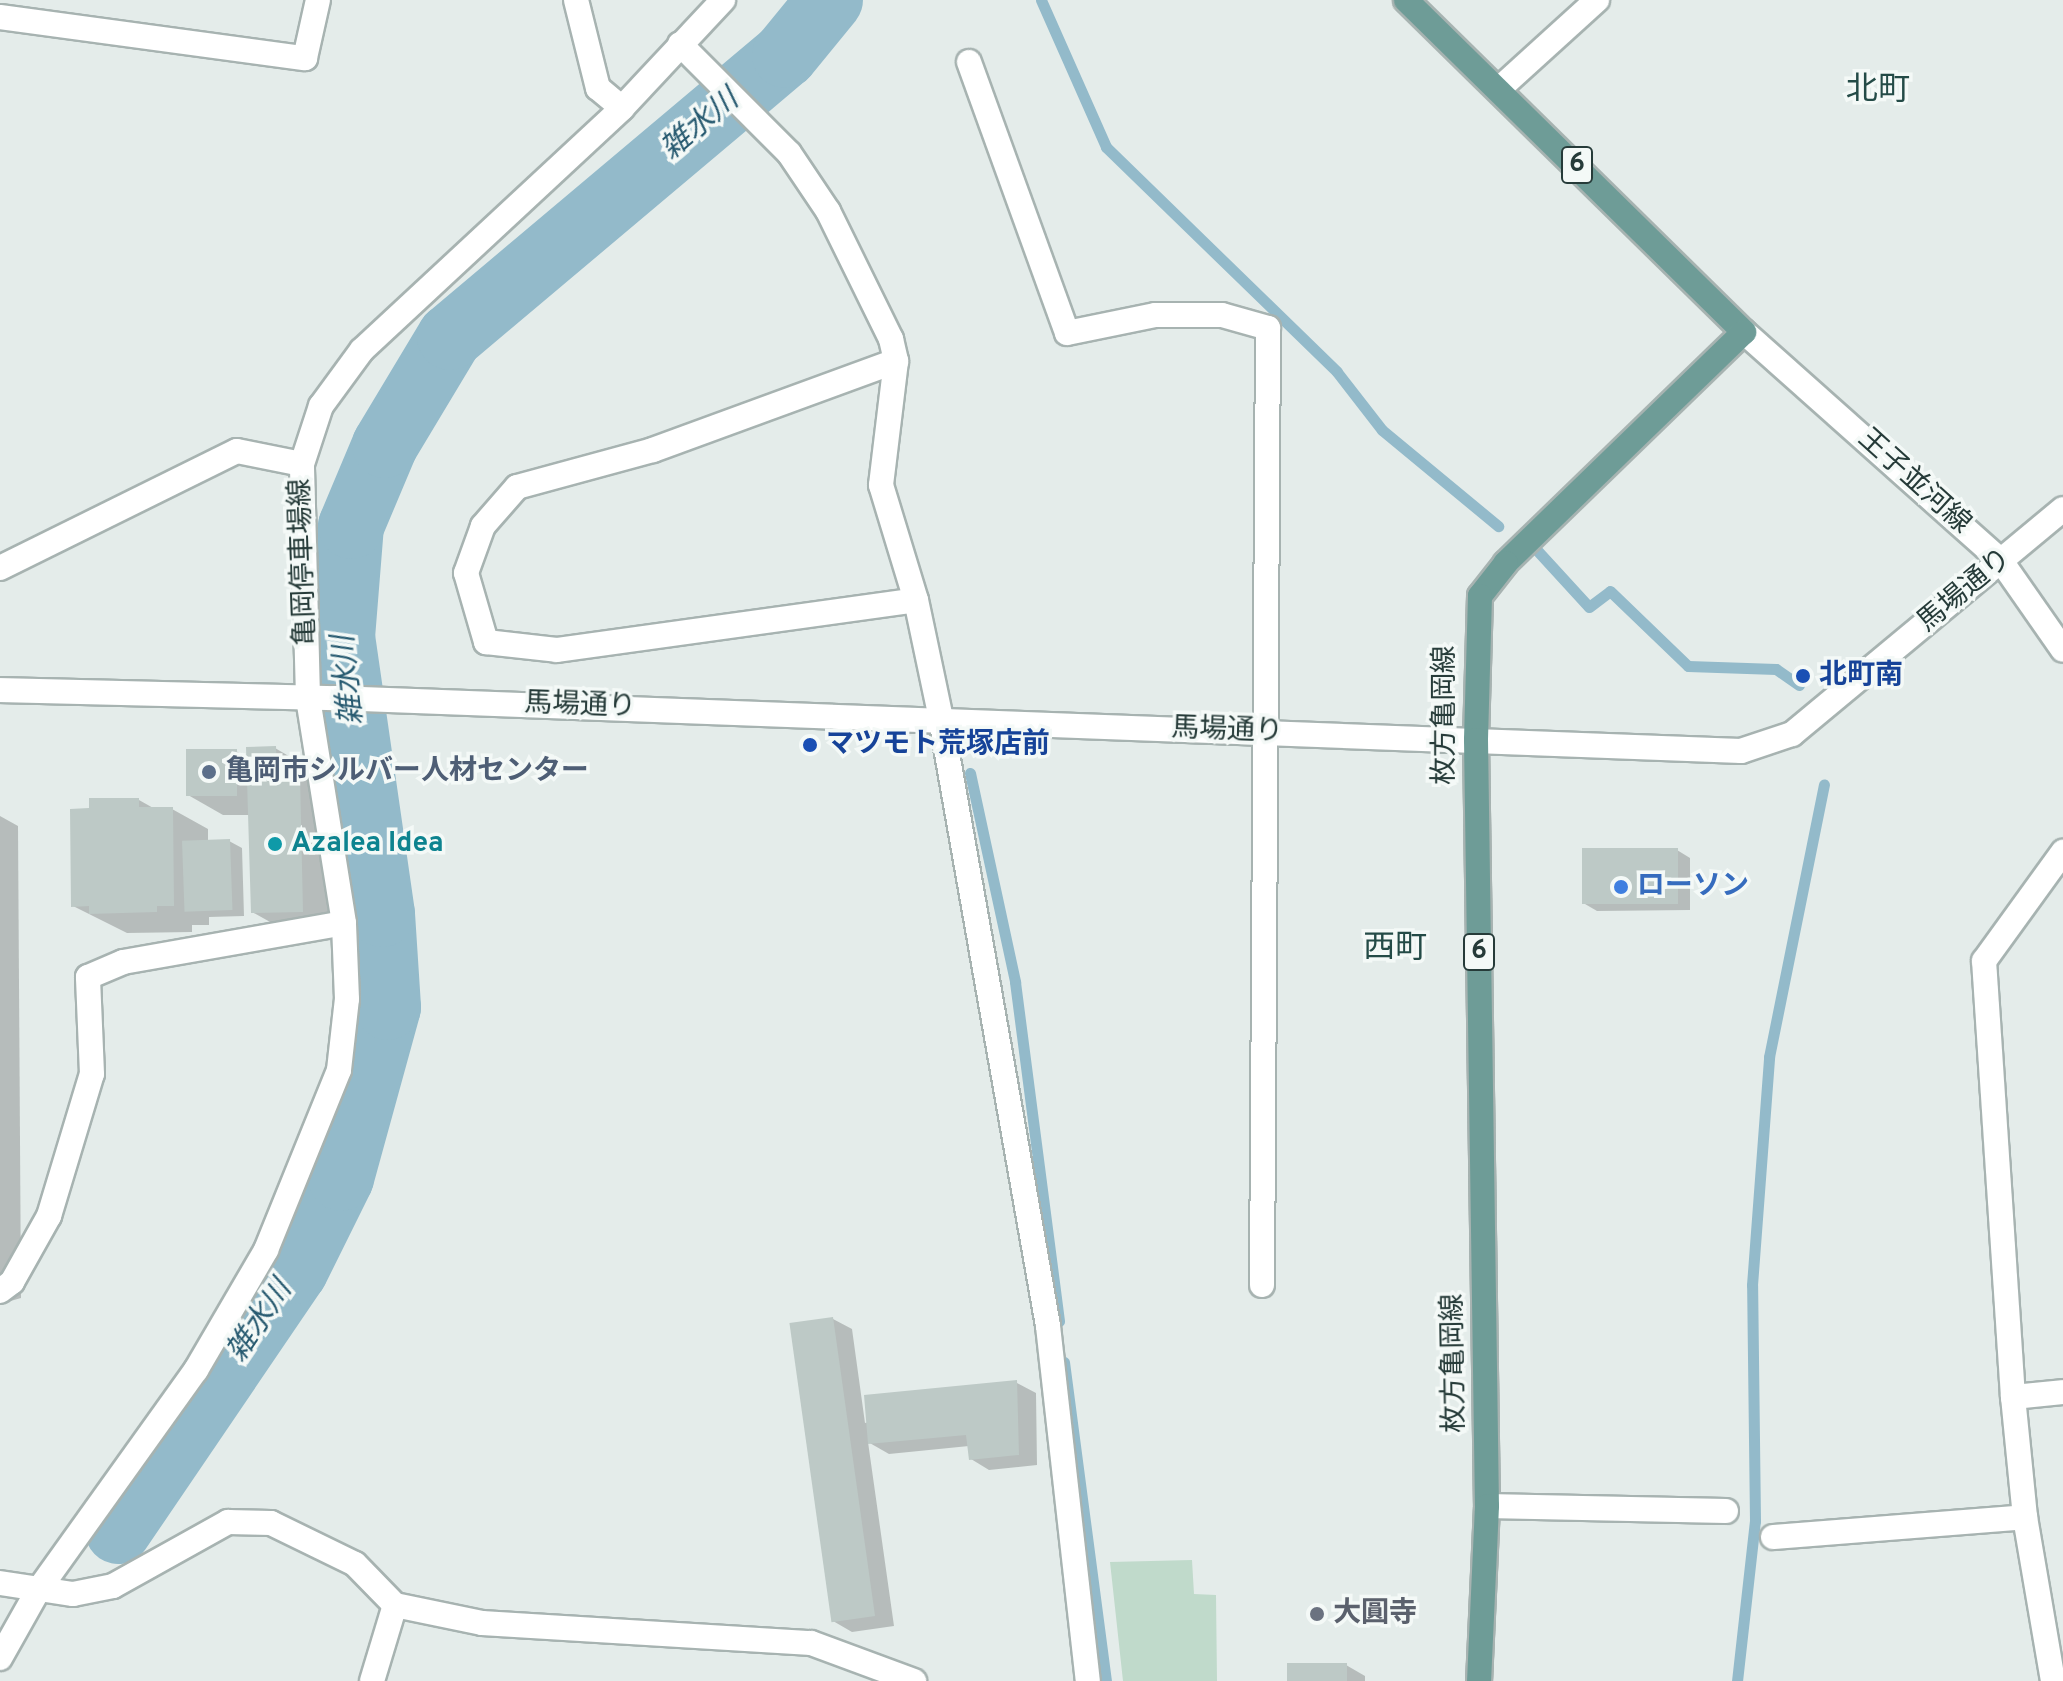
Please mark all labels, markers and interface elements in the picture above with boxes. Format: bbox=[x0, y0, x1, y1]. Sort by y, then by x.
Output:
district label: 北町 bbox=[1846, 72, 1910, 110]
water label: 雑水川 bbox=[655, 83, 747, 169]
road number: 6 bbox=[1561, 143, 1593, 187]
street label: 王子並河線 bbox=[1851, 423, 1977, 541]
street label: 亀岡停車場線 bbox=[284, 477, 324, 647]
street label: 馬場通り bbox=[1911, 542, 2019, 640]
water label: 雑水川 bbox=[327, 633, 373, 727]
street label: 枚方亀岡線 bbox=[1429, 645, 1463, 785]
place label: 北町南 bbox=[1819, 659, 1903, 693]
marker: 北町南 bbox=[1794, 667, 1812, 685]
street label: 馬場通り bbox=[523, 687, 637, 725]
street label: 馬場通り bbox=[1170, 712, 1284, 750]
place label: マツモト荒塚店前 bbox=[826, 728, 1050, 762]
marker: マツモト荒塚店前 bbox=[801, 736, 819, 754]
place label: 亀岡市シルバー人材センター bbox=[225, 755, 589, 789]
marker: 亀岡市シルバー人材センター bbox=[200, 763, 218, 781]
place label: Azalea Idea bbox=[291, 827, 444, 861]
marker: Azalea Idea bbox=[266, 835, 284, 853]
place label: ローソン bbox=[1637, 870, 1749, 904]
marker: ローソン bbox=[1612, 878, 1630, 896]
district label: 西町 bbox=[1363, 930, 1427, 968]
road number: 6 bbox=[1463, 930, 1495, 974]
water label: 雑水川 bbox=[221, 1275, 301, 1369]
street label: 枚方亀岡線 bbox=[1437, 1293, 1473, 1433]
place label: 大圓寺 bbox=[1333, 1597, 1417, 1631]
marker: 大圓寺 bbox=[1308, 1605, 1326, 1623]

